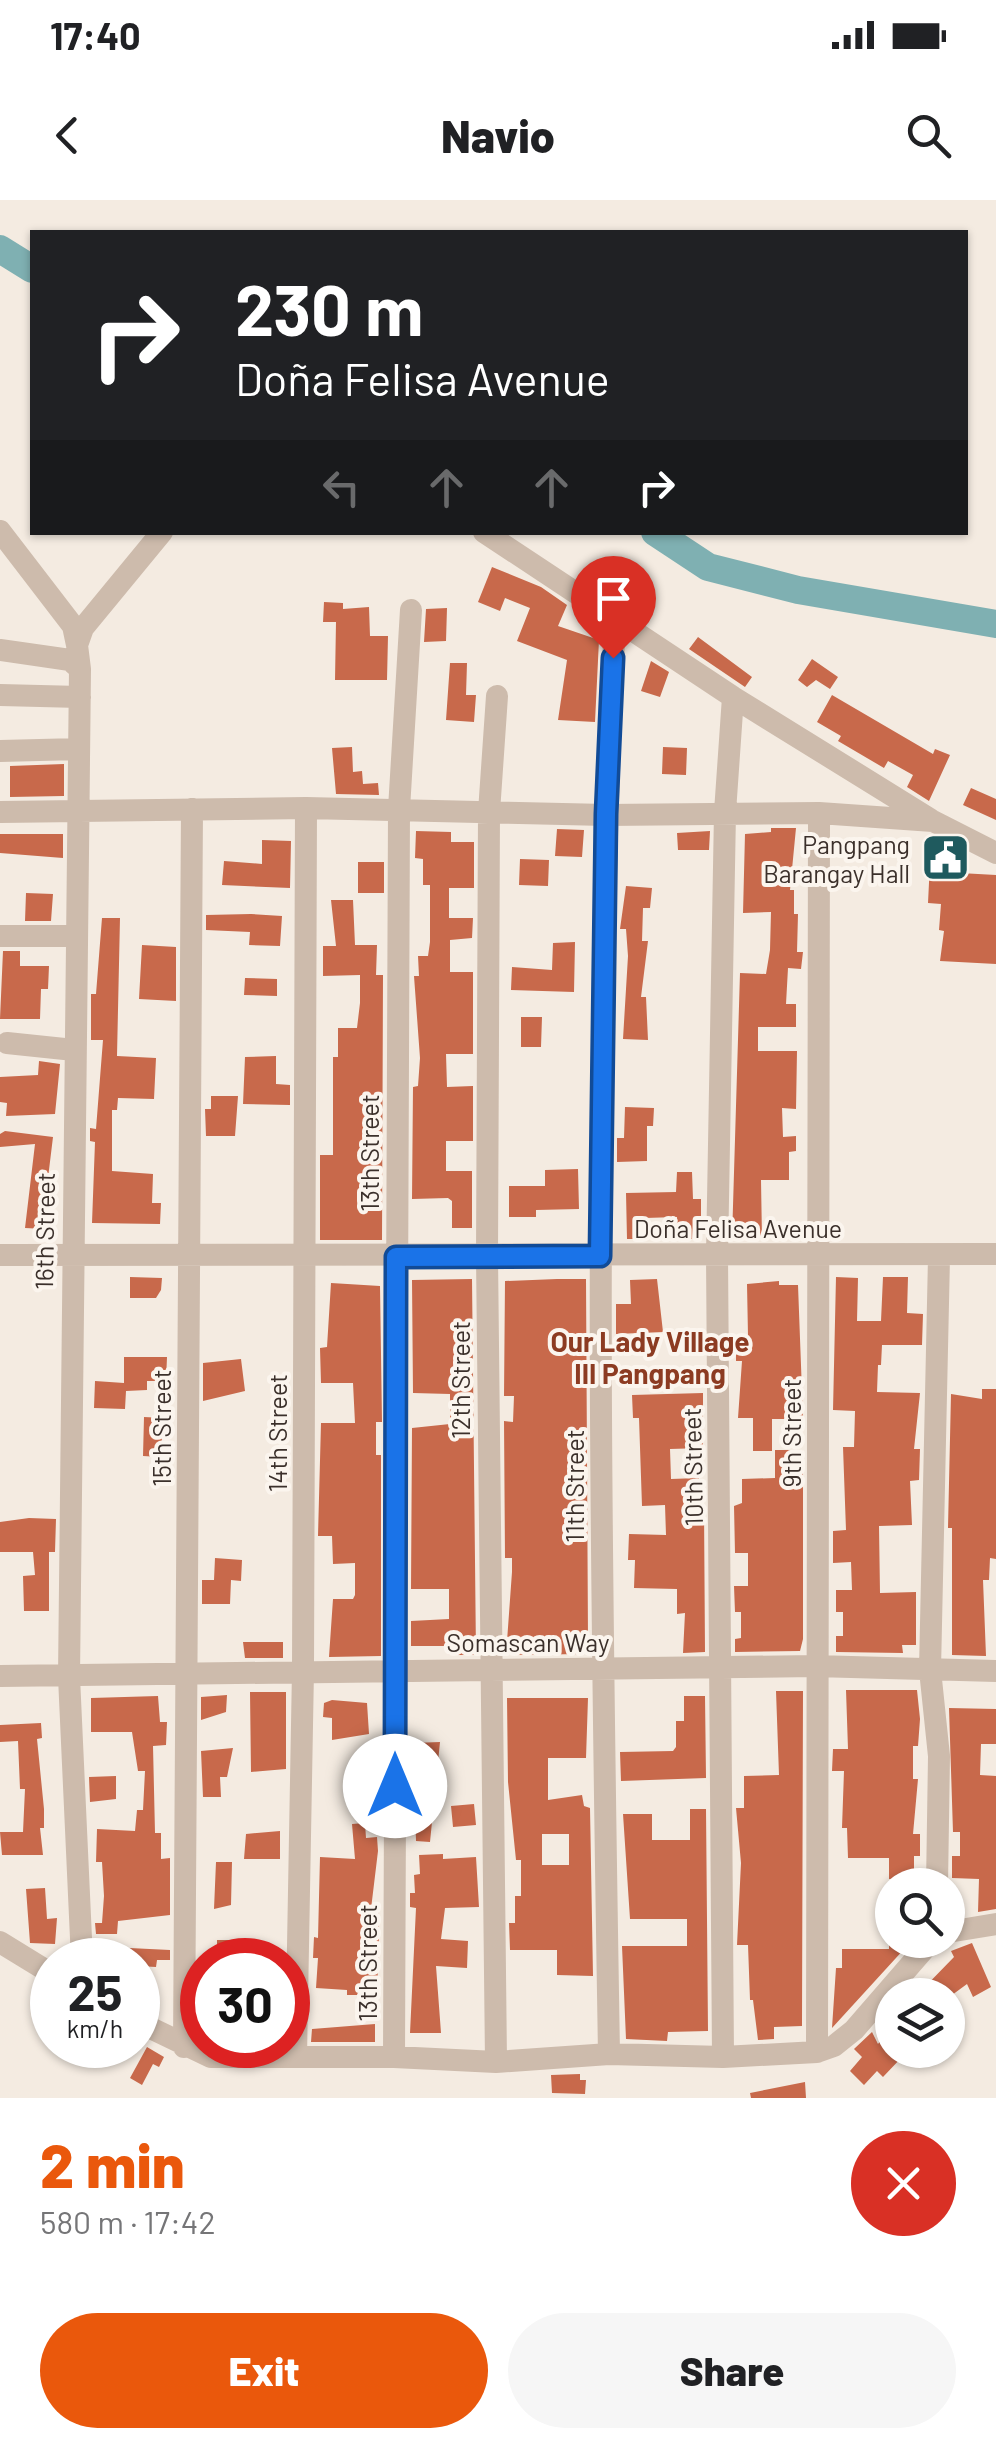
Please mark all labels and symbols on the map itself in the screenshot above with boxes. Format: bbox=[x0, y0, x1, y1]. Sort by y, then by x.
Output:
pin bbox=[571, 556, 656, 659]
place label: Pangpang Barangay Hall bbox=[763, 829, 910, 888]
public building icon: Pangpang Barangay Hall bbox=[919, 832, 971, 884]
street label: 13th Street bbox=[354, 1094, 384, 1212]
street label: 16th Street bbox=[28, 1172, 60, 1290]
street label: Doña Felisa Avenue bbox=[634, 1213, 842, 1243]
street label: 12th Street bbox=[445, 1321, 475, 1439]
district label: Our Lady Village III Pangpang bbox=[550, 1324, 750, 1390]
street label: 15th Street bbox=[146, 1369, 176, 1487]
street label: 14th Street bbox=[262, 1374, 292, 1492]
street label: 9th Street bbox=[776, 1379, 806, 1487]
street label: 10th Street bbox=[676, 1407, 708, 1527]
street label: 11th Street bbox=[559, 1429, 589, 1543]
street label: Somascan Way bbox=[447, 1627, 609, 1657]
position arrow bbox=[343, 1734, 447, 1838]
street label: 13th Street bbox=[352, 1904, 382, 2022]
speed limit sign: 30 bbox=[180, 1938, 310, 2068]

